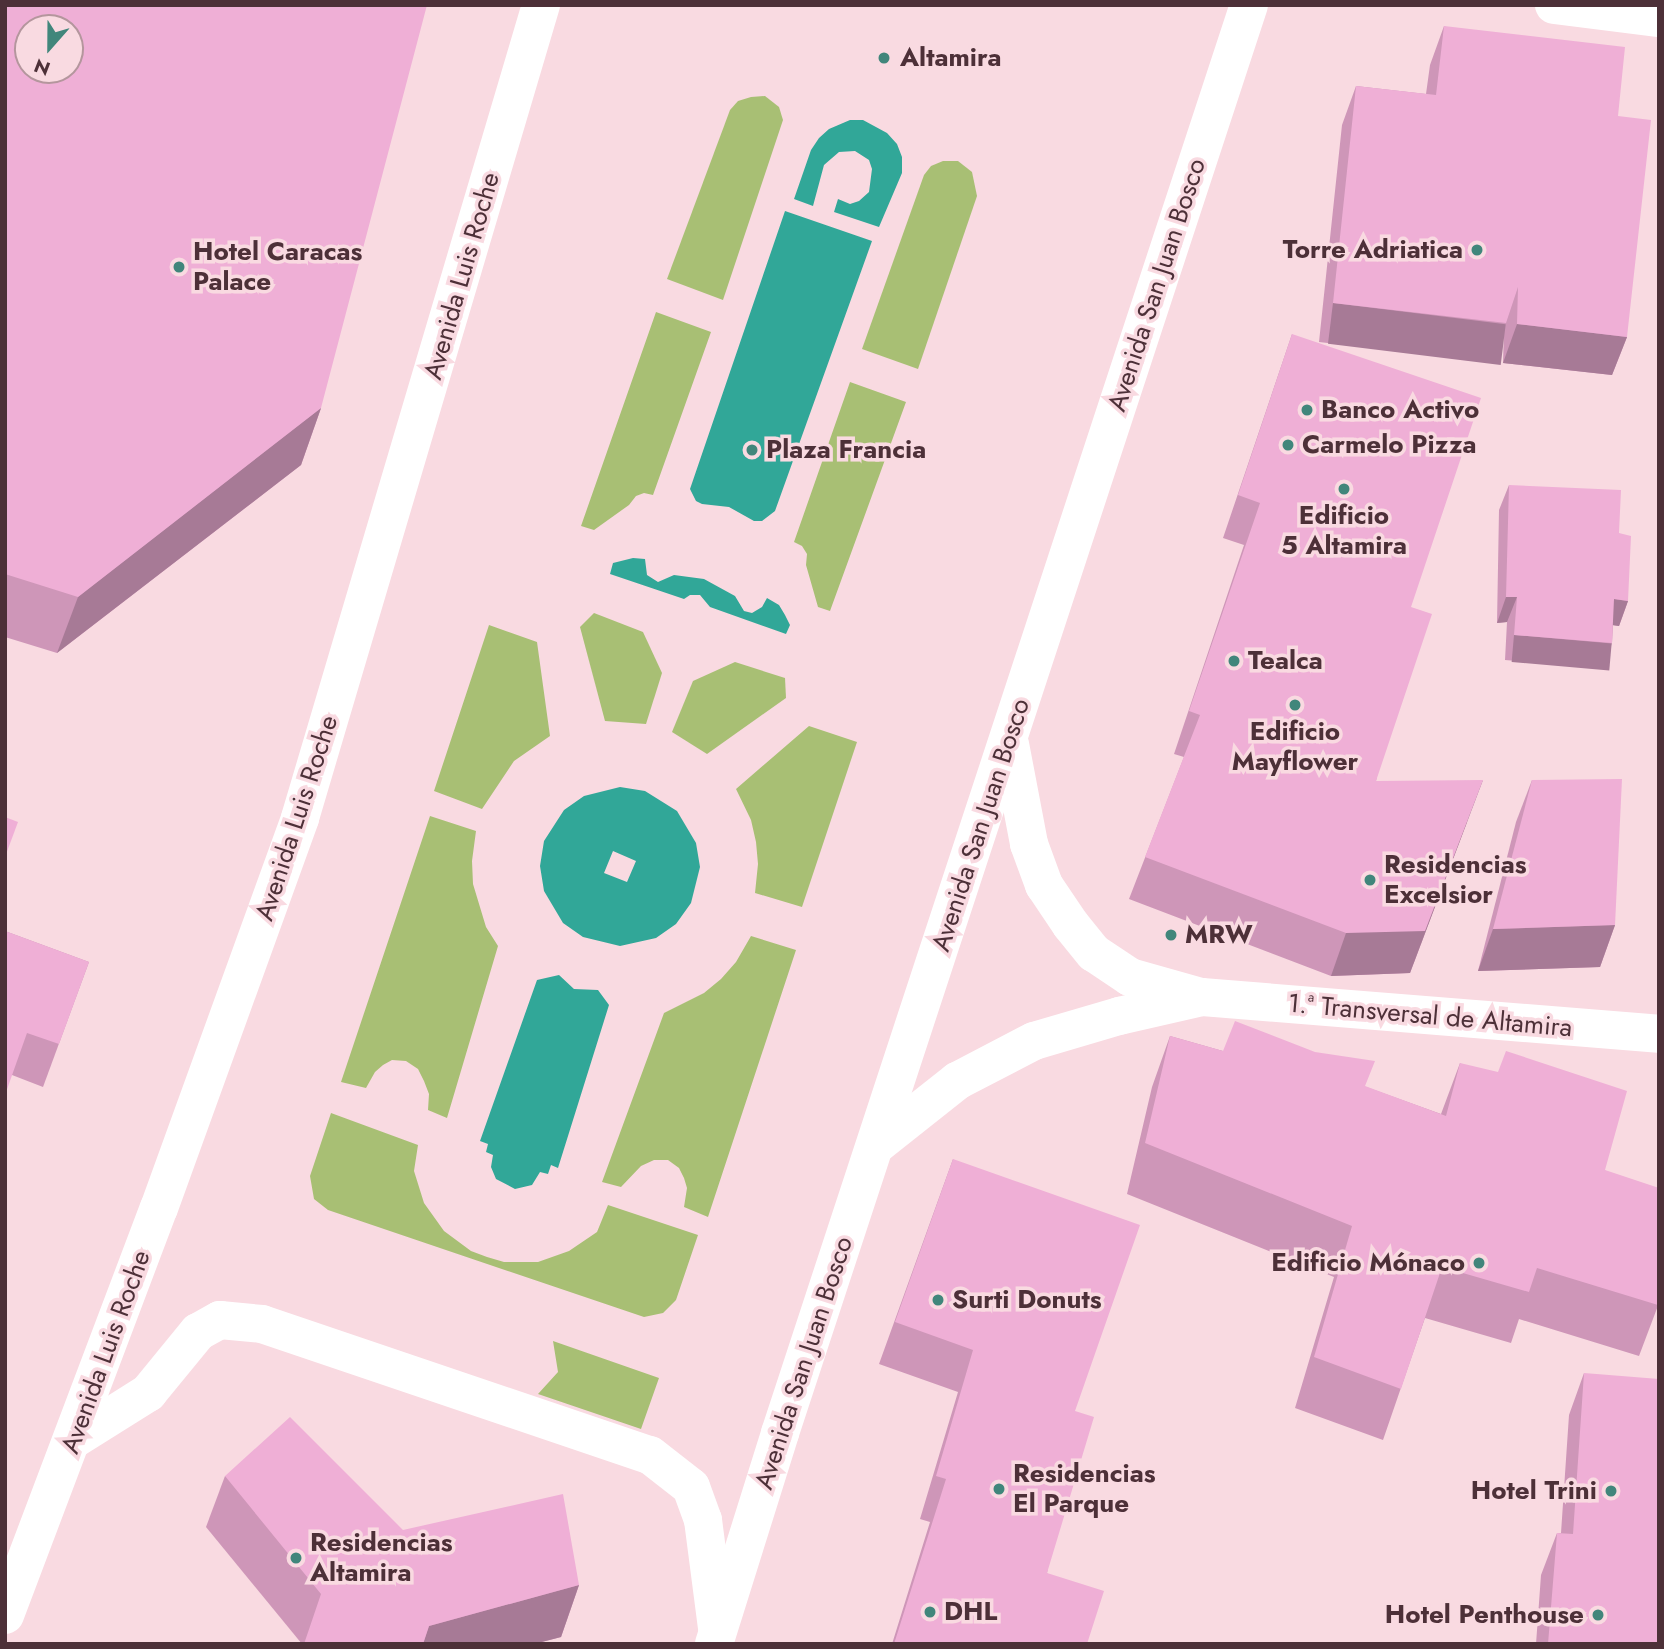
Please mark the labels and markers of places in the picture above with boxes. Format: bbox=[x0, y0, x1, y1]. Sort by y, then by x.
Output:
place label: Altamira bbox=[900, 42, 1002, 74]
marker: Altamira bbox=[874, 48, 894, 68]
place label: Torre Adriatica bbox=[1283, 234, 1463, 266]
place label: Hotel Caracas Palace bbox=[193, 236, 362, 298]
marker: Torre Adriatica bbox=[1469, 242, 1485, 258]
marker: Hotel Caracas Palace bbox=[171, 259, 187, 275]
place label: Banco Activo bbox=[1321, 394, 1479, 426]
marker: Banco Activo bbox=[1299, 402, 1315, 418]
place label: Carmelo Pizza bbox=[1302, 429, 1477, 461]
place label: Plaza Francia bbox=[766, 434, 926, 466]
marker: Carmelo Pizza bbox=[1280, 437, 1296, 453]
marker: Plaza Francia bbox=[744, 442, 760, 458]
marker: Edificio 5 Altamira bbox=[1336, 481, 1352, 497]
place label: Edificio 5 Altamira bbox=[1281, 500, 1407, 562]
place label: Tealca bbox=[1248, 645, 1323, 677]
marker: Tealca bbox=[1226, 653, 1242, 669]
marker: Edificio Mayflower bbox=[1287, 697, 1303, 713]
place label: Edificio Mayflower bbox=[1232, 716, 1358, 778]
place label: Residencias Excelsior bbox=[1384, 849, 1527, 910]
marker: Residencias Excelsior bbox=[1362, 872, 1378, 888]
place label: MRW bbox=[1185, 919, 1253, 951]
marker: MRW bbox=[1163, 927, 1179, 943]
place label: Edificio Mónaco bbox=[1271, 1247, 1465, 1279]
marker: Edificio Mónaco bbox=[1471, 1255, 1487, 1271]
place label: Surti Donuts bbox=[952, 1284, 1102, 1316]
marker: Surti Donuts bbox=[930, 1292, 946, 1308]
place label: Residencias El Parque bbox=[1013, 1458, 1156, 1520]
place label: Hotel Trini bbox=[1471, 1475, 1597, 1507]
marker: Residencias El Parque bbox=[991, 1481, 1007, 1497]
marker: Hotel Trini bbox=[1603, 1483, 1619, 1499]
place label: Residencias Altamira bbox=[310, 1527, 453, 1588]
marker: Residencias Altamira bbox=[288, 1550, 304, 1566]
place label: DHL bbox=[944, 1596, 997, 1628]
place label: Hotel Penthouse bbox=[1385, 1599, 1584, 1631]
marker: DHL bbox=[922, 1604, 938, 1620]
marker: Hotel Penthouse bbox=[1590, 1607, 1606, 1623]

